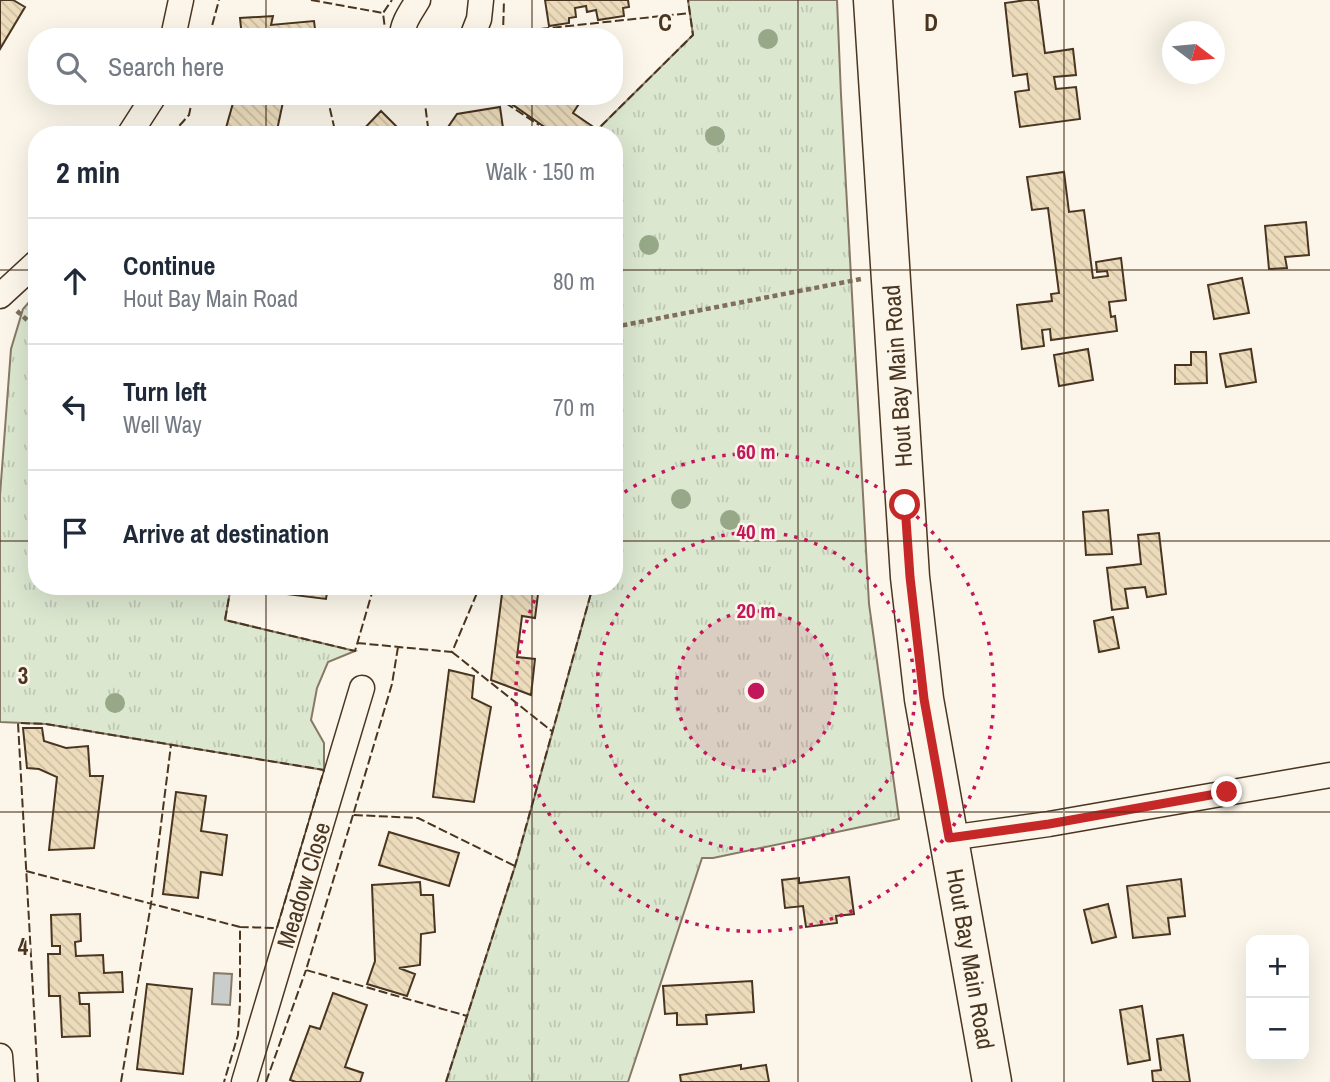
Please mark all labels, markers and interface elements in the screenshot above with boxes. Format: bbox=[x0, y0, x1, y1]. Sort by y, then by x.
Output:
text: C bbox=[658, 7, 672, 38]
text: D bbox=[924, 7, 938, 38]
north arrow bbox=[1162, 21, 1225, 84]
search box bbox=[28, 28, 623, 105]
icon: search bbox=[52, 48, 90, 86]
text: Search here bbox=[108, 49, 224, 84]
text: 2 min bbox=[56, 152, 120, 192]
text: Walk · 150 m bbox=[486, 156, 595, 187]
text: Continue bbox=[123, 248, 215, 283]
icon: ahead bbox=[56, 262, 94, 300]
text: 80 m bbox=[553, 266, 595, 297]
text: Hout Bay Main Road bbox=[123, 283, 298, 314]
street label: Hout Bay Main Road bbox=[875, 284, 919, 468]
text: Turn left bbox=[123, 374, 207, 409]
icon: left bbox=[56, 388, 94, 426]
text: 70 m bbox=[553, 392, 595, 423]
text: Well Way bbox=[123, 409, 202, 440]
text: 60 m bbox=[736, 437, 776, 466]
route start bbox=[889, 489, 920, 520]
icon: arrive bbox=[56, 514, 94, 552]
text: Arrive at destination bbox=[123, 516, 329, 551]
text: 40 m bbox=[736, 517, 776, 546]
text: 20 m bbox=[736, 596, 776, 625]
text: 3 bbox=[18, 660, 28, 691]
centre of rings bbox=[744, 679, 768, 703]
route end bbox=[1211, 776, 1242, 807]
street label: Meadow Close bbox=[269, 818, 337, 952]
street label: Hout Bay Main Road bbox=[939, 866, 1003, 1052]
text: 4 bbox=[18, 931, 29, 962]
map controls bbox=[1246, 935, 1309, 1061]
button: + bbox=[1246, 935, 1309, 998]
button: − bbox=[1246, 998, 1309, 1061]

